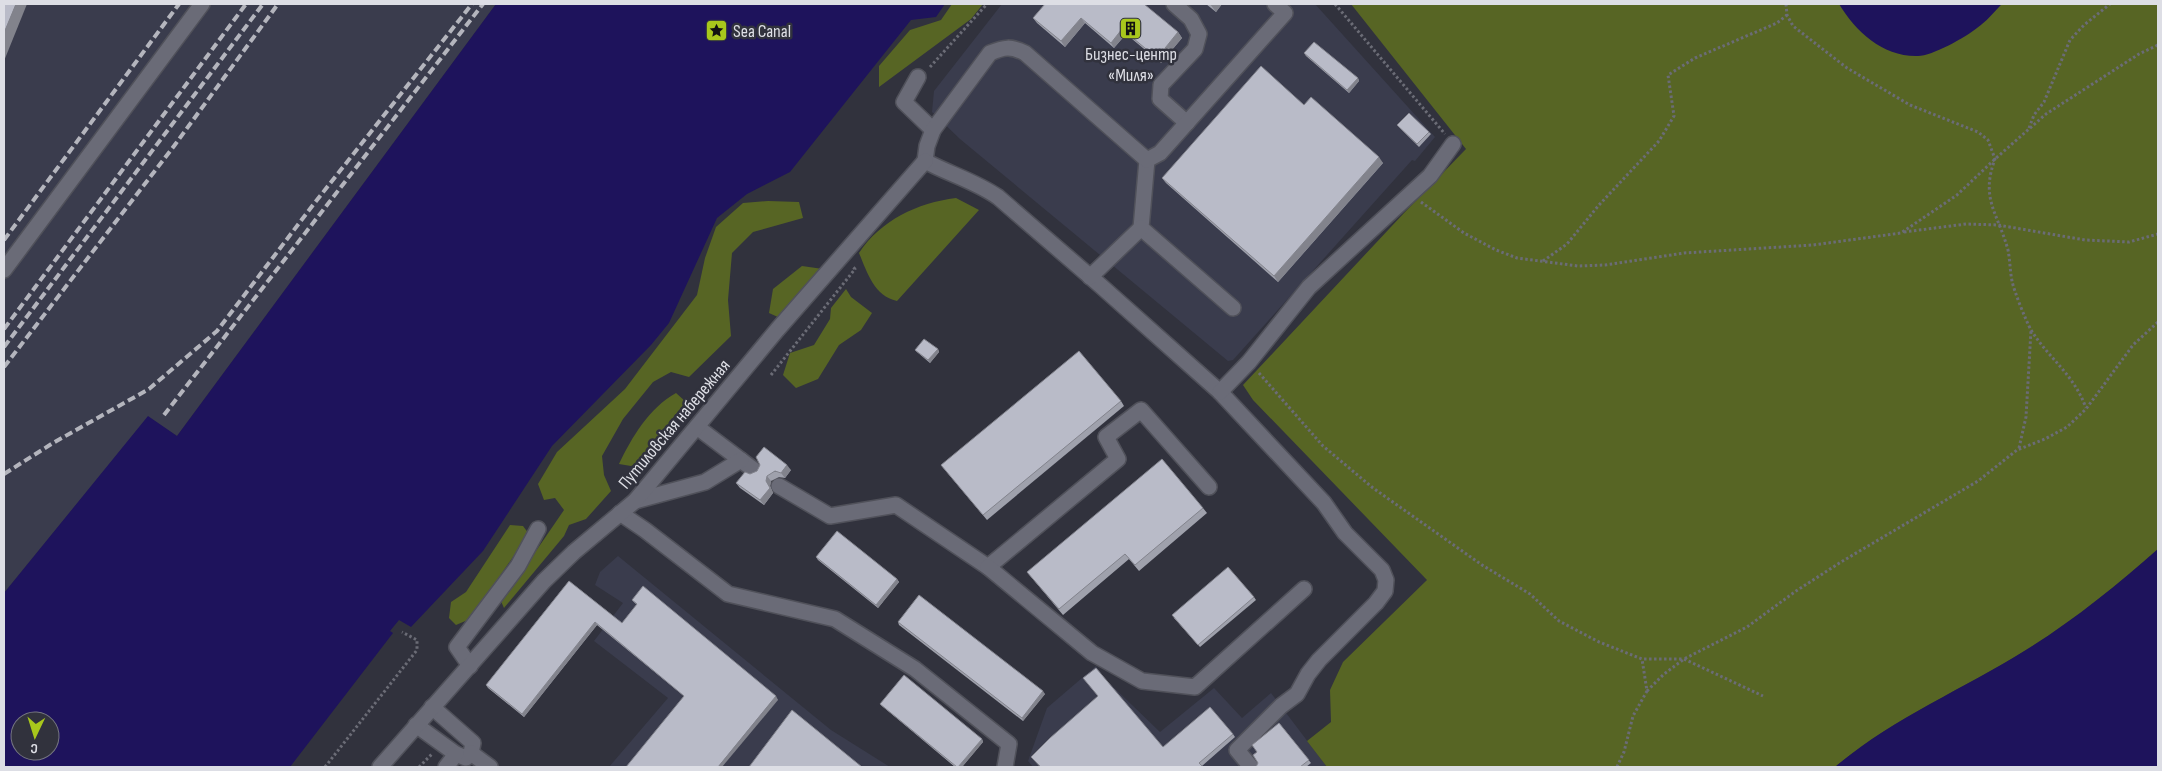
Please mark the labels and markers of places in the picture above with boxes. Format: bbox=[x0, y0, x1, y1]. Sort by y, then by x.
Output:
building icon: Бизнес-центр «Миля» bbox=[1119, 17, 1143, 41]
place icon: Sea Canal bbox=[705, 19, 729, 43]
place label: Sea Canal bbox=[733, 21, 791, 42]
place label: Бизнес-центр «Миля» bbox=[1085, 44, 1177, 86]

